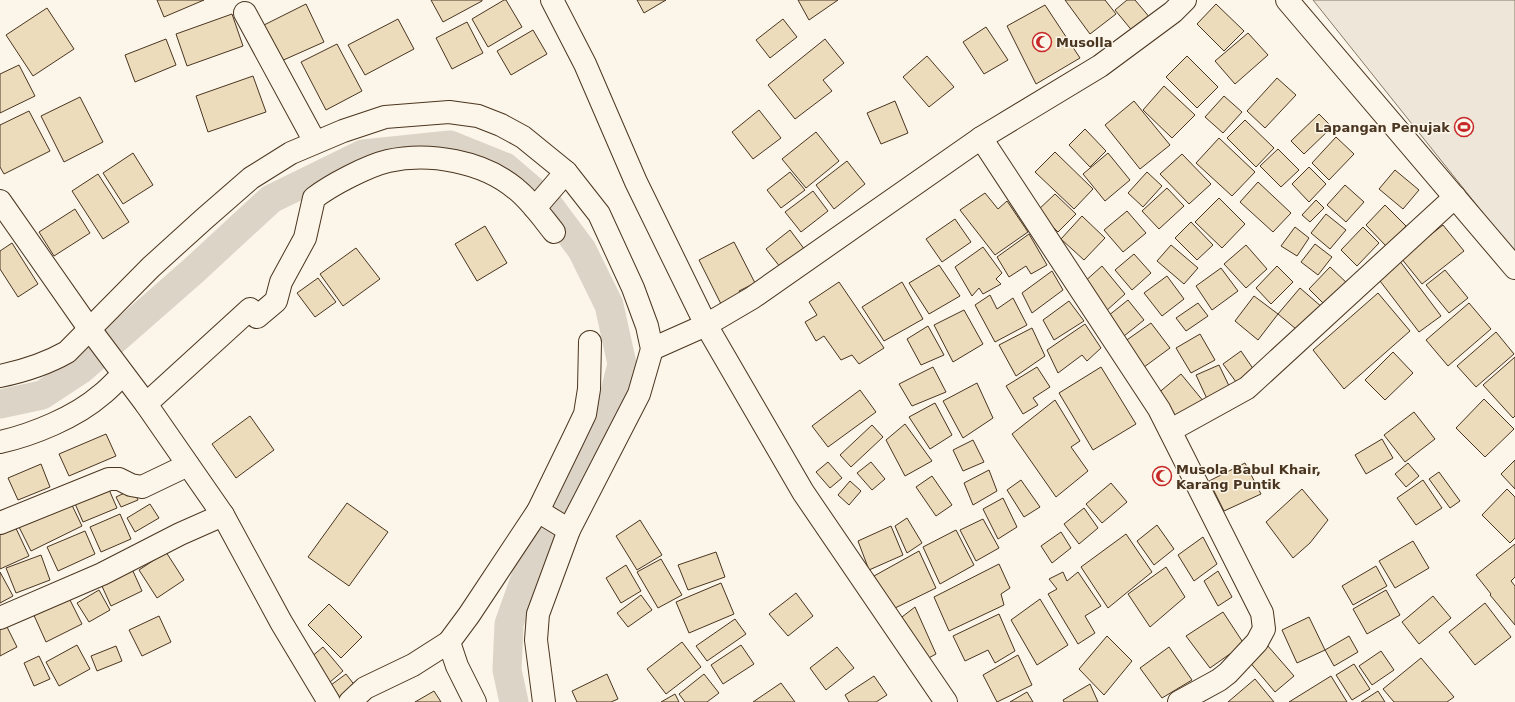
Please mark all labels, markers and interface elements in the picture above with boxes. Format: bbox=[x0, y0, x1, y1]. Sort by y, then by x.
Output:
mosque icon: Musolla bbox=[1031, 31, 1053, 53]
place label: Musolla bbox=[1056, 35, 1113, 50]
sports icon: Lapangan Penujak bbox=[1453, 116, 1475, 138]
place label: Lapangan Penujak bbox=[1315, 120, 1450, 135]
place label: Musola Babul Khair, Karang Puntik bbox=[1176, 462, 1321, 492]
mosque icon: Musola Babul Khair, Karang Puntik bbox=[1151, 465, 1173, 487]

